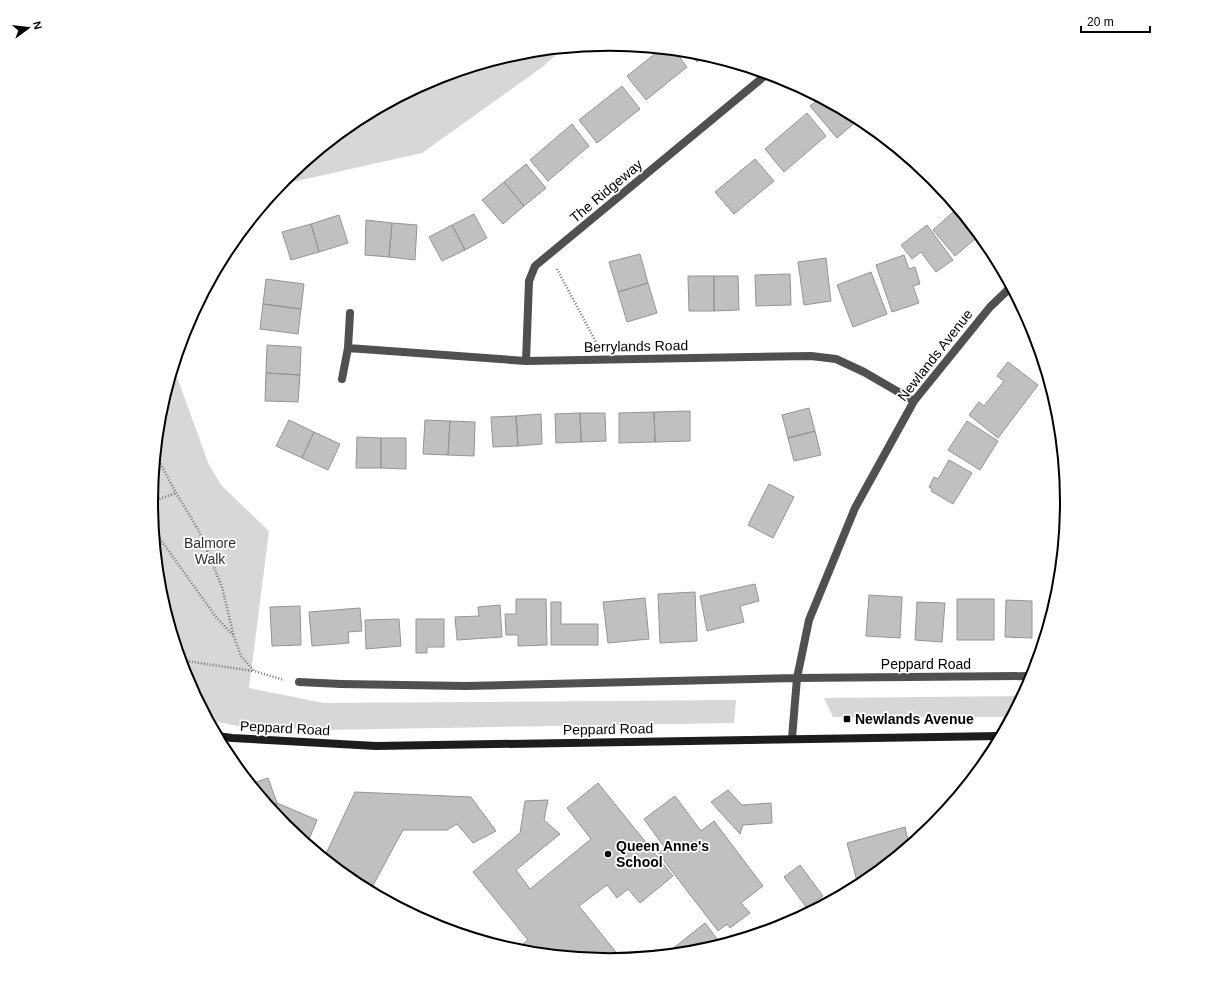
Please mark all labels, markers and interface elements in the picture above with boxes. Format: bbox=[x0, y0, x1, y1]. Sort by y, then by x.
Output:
north arrow bbox=[8, 8, 48, 48]
scale bar bbox=[1081, 8, 1150, 34]
text: 20 m bbox=[1087, 15, 1114, 29]
text: N bbox=[31, 20, 44, 31]
street label: The Ridgeway bbox=[567, 156, 645, 226]
street label: Newlands Avenue bbox=[894, 306, 976, 404]
street label: Berrylands Road bbox=[584, 337, 688, 355]
park label: Balmore Walk bbox=[184, 535, 236, 567]
street label: Peppard Road bbox=[881, 656, 971, 672]
place label: Newlands Avenue bbox=[855, 711, 974, 727]
marker: Newlands Avenue bbox=[842, 714, 852, 724]
street label: Peppard Road bbox=[239, 718, 331, 738]
street label: Peppard Road bbox=[563, 720, 653, 738]
place label: Queen Anne's School bbox=[616, 838, 709, 870]
marker: Queen Anne's School bbox=[603, 849, 613, 859]

